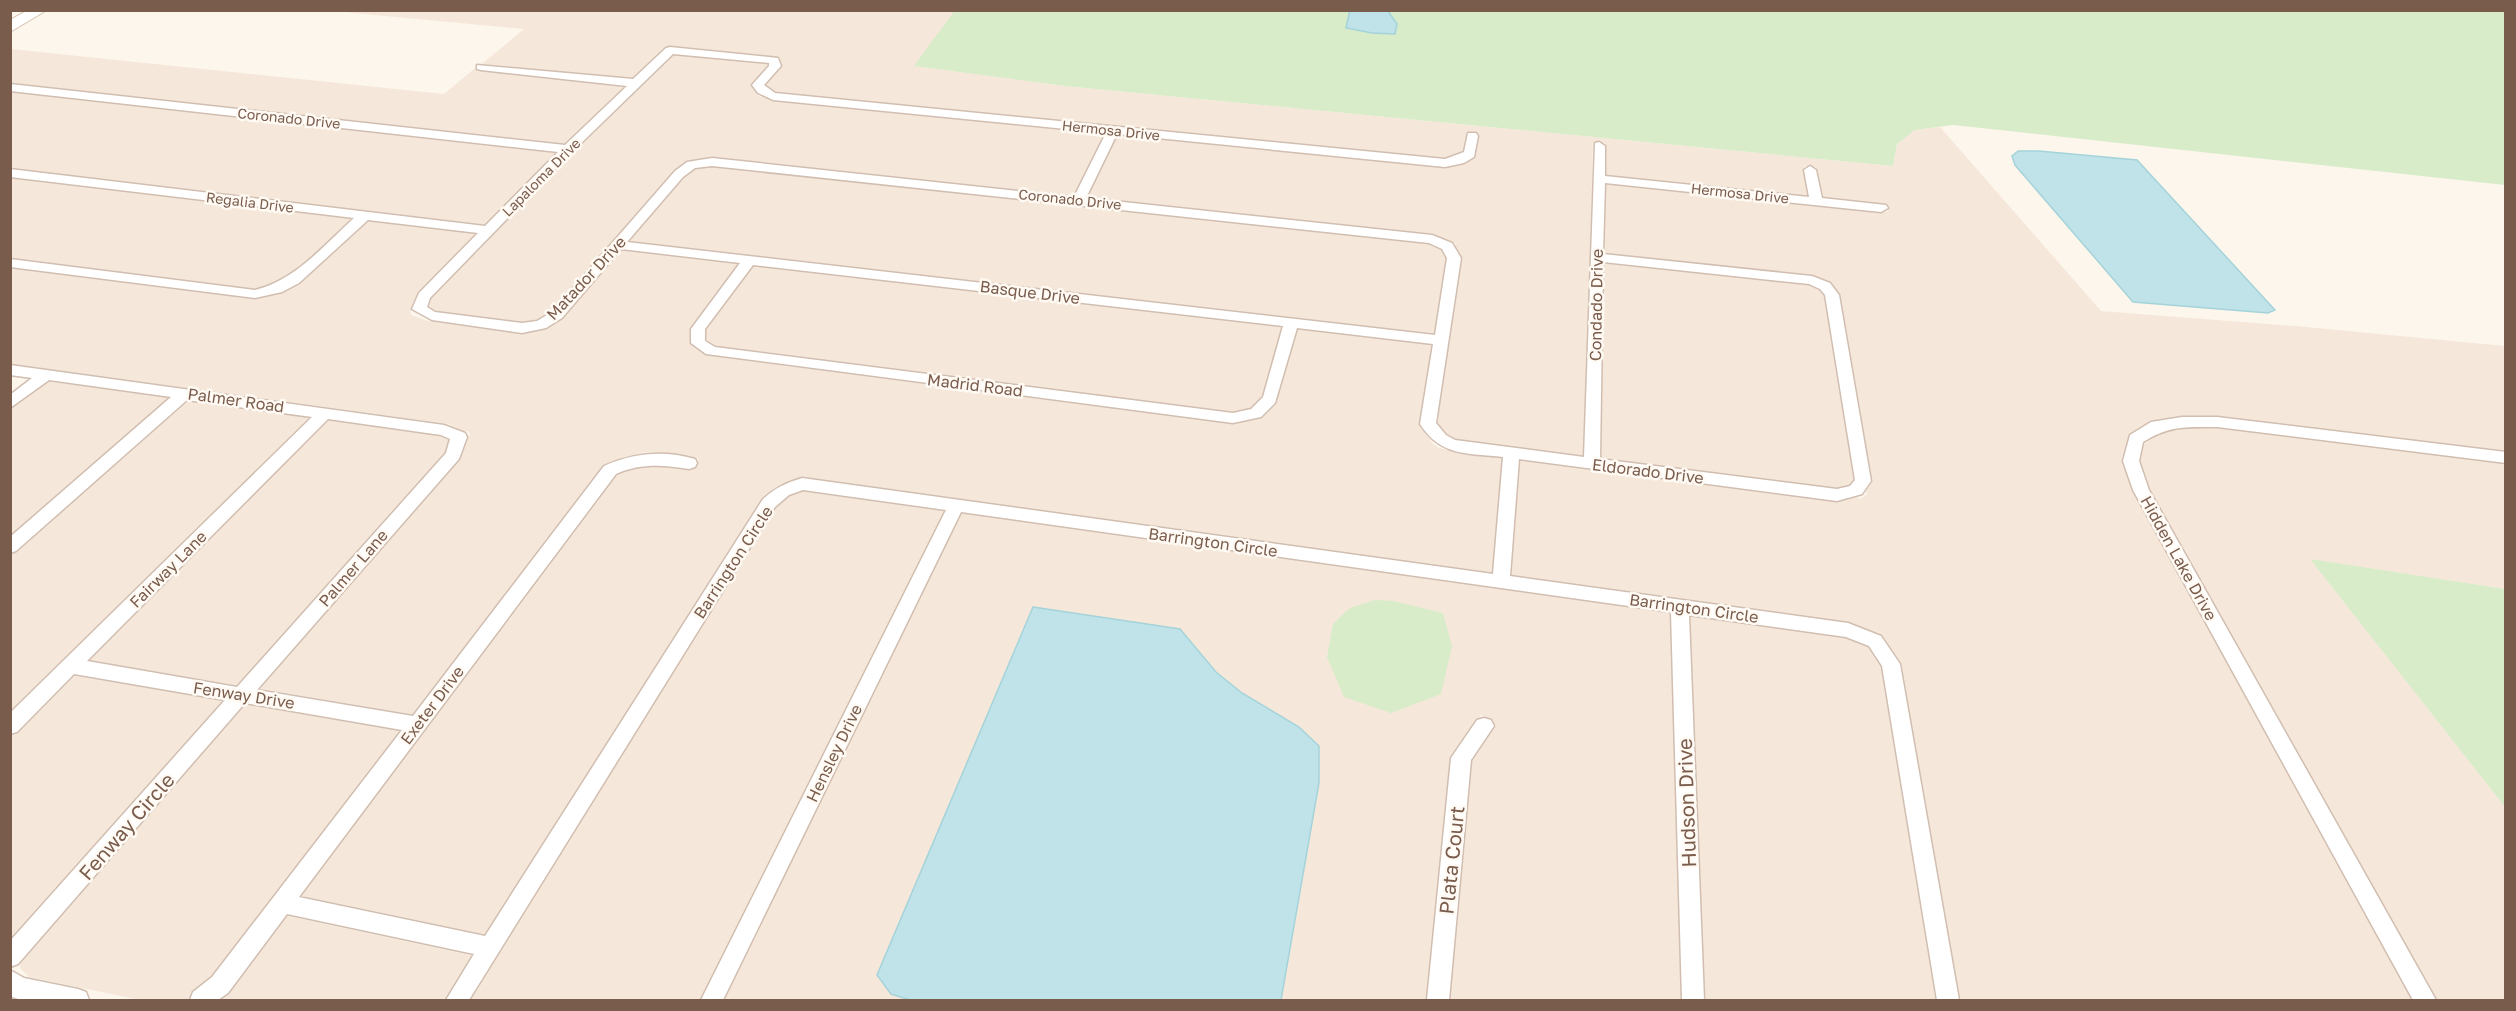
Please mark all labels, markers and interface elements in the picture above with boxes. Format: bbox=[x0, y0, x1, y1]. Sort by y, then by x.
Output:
street label: Coronado Drive bbox=[237, 104, 341, 132]
street label: Hermosa Drive bbox=[1061, 116, 1161, 144]
street label: Lapaloma Drive bbox=[498, 134, 584, 220]
street label: Hermosa Drive bbox=[1690, 179, 1790, 207]
street label: Coronado Drive bbox=[1018, 185, 1122, 213]
street label: Regalia Drive bbox=[205, 188, 295, 216]
street label: Matador Drive bbox=[542, 232, 630, 324]
street label: Condado Drive bbox=[1585, 249, 1607, 361]
street label: Basque Drive bbox=[979, 276, 1081, 308]
street label: Madrid Road bbox=[926, 369, 1024, 401]
street label: Palmer Road bbox=[186, 383, 286, 417]
street label: Eldorado Drive bbox=[1591, 454, 1705, 488]
street label: Hidden Lake Drive bbox=[2137, 492, 2221, 624]
street label: Barrington Circle bbox=[689, 502, 777, 622]
street label: Barrington Circle bbox=[1147, 523, 1279, 561]
street label: Palmer Lane bbox=[314, 525, 392, 611]
street label: Fairway Lane bbox=[125, 526, 211, 612]
street label: Barrington Circle bbox=[1628, 589, 1760, 627]
street label: Exeter Drive bbox=[396, 662, 468, 748]
street label: Fenway Drive bbox=[192, 677, 296, 713]
street label: Hensley Drive bbox=[802, 701, 866, 805]
street label: Hudson Drive bbox=[1672, 738, 1700, 868]
street label: Fenway Circle bbox=[73, 768, 179, 884]
street label: Plata Court bbox=[1433, 805, 1469, 915]

